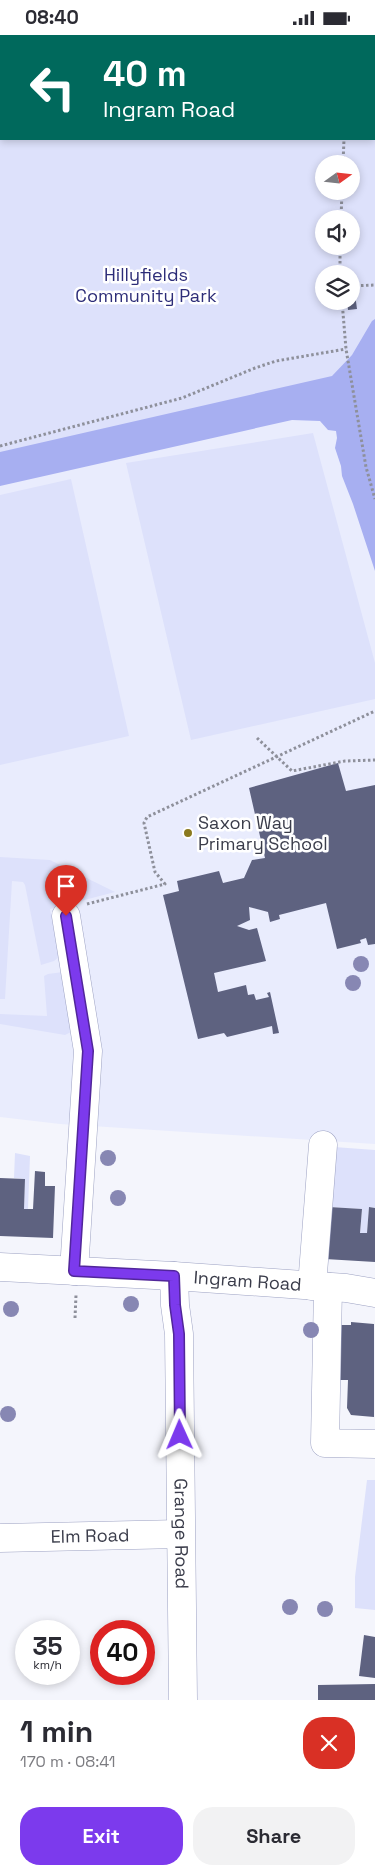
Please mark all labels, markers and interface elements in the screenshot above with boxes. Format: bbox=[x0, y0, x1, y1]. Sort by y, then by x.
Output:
text: 08:40 bbox=[25, 5, 79, 30]
text: 40 m bbox=[103, 52, 187, 96]
icon: left bbox=[20, 55, 85, 120]
text: Ingram Road bbox=[103, 95, 235, 123]
north arrow bbox=[315, 155, 360, 200]
map controls bbox=[315, 155, 360, 310]
button: sound bbox=[315, 210, 360, 255]
park label: Hillyfields Community Park bbox=[75, 263, 217, 307]
button: layers bbox=[315, 265, 360, 310]
place label: Saxon Way Primary School bbox=[198, 811, 328, 855]
marker: Saxon Way Primary School bbox=[182, 827, 194, 839]
pin bbox=[45, 865, 87, 916]
icon: arrive bbox=[52, 872, 80, 900]
street label: Ingram Road bbox=[193, 1265, 302, 1296]
position arrow bbox=[153, 1408, 205, 1460]
street label: Grange Road bbox=[170, 1478, 194, 1589]
street label: Elm Road bbox=[50, 1523, 130, 1548]
speed limit sign: 40 bbox=[90, 1620, 155, 1685]
text: 35 bbox=[32, 1630, 63, 1662]
text: km/h bbox=[33, 1657, 62, 1673]
text: 1 min bbox=[20, 1712, 93, 1751]
button: close bbox=[303, 1717, 355, 1769]
text: 170 m · 08:41 bbox=[20, 1751, 116, 1772]
button: Exit bbox=[20, 1807, 183, 1865]
button: Share bbox=[193, 1807, 355, 1865]

